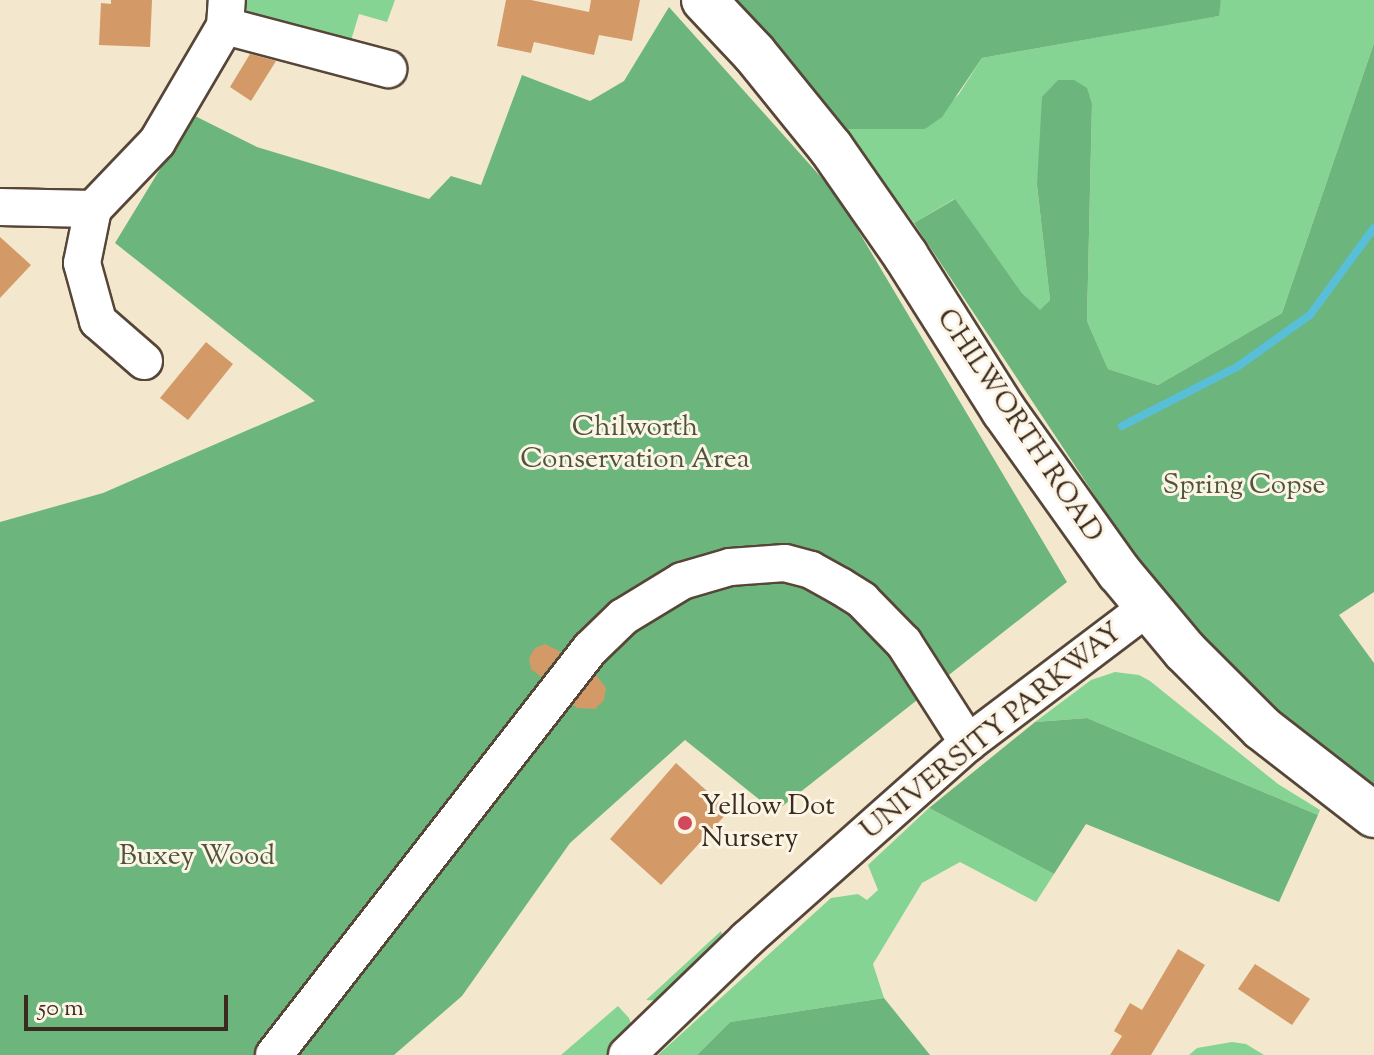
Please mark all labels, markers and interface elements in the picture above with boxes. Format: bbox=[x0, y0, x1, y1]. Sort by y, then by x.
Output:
street label: CHILWORTH ROAD bbox=[928, 303, 1110, 549]
park label: Chilworth Conservation Area bbox=[520, 411, 750, 477]
park label: Spring Copse bbox=[1163, 469, 1325, 503]
street label: UNIVERSITY PARKWAY bbox=[855, 616, 1129, 848]
place label: Yellow Dot Nursery bbox=[701, 790, 835, 856]
marker: Yellow Dot Nursery bbox=[676, 814, 694, 832]
park label: Buxey Wood bbox=[119, 840, 275, 874]
scale bar bbox=[28, 979, 232, 1029]
text: 50 m bbox=[38, 992, 84, 1026]

